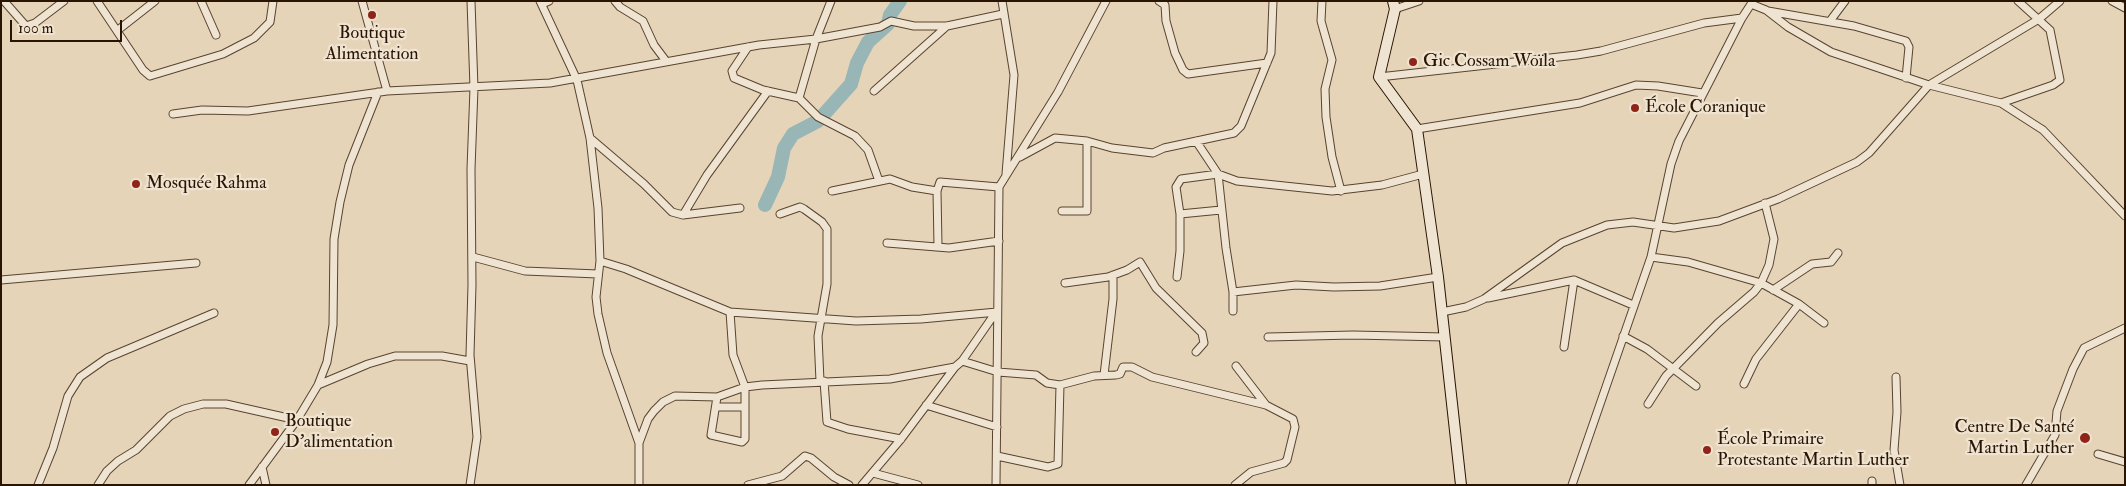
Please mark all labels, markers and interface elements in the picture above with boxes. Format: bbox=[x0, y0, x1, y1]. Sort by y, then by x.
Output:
marker: Boutique Alimentation bbox=[366, 9, 378, 21]
scale bar bbox=[12, 10, 125, 42]
text: 100 m bbox=[18, 19, 53, 38]
place label: Boutique Alimentation bbox=[325, 23, 419, 66]
place label: Gic Cossam Woïla bbox=[1423, 51, 1555, 73]
marker: Gic Cossam Woïla bbox=[1407, 56, 1419, 68]
place label: École Coranique bbox=[1645, 97, 1766, 119]
marker: École Coranique bbox=[1629, 102, 1641, 114]
place label: Mosquée Rahma bbox=[146, 173, 267, 195]
marker: Mosquée Rahma bbox=[130, 178, 142, 190]
place label: Boutique D'alimentation bbox=[285, 411, 393, 454]
place label: Centre De Santé Martin Luther bbox=[1954, 417, 2074, 459]
marker: Boutique D'alimentation bbox=[269, 426, 281, 438]
place label: École Primaire Protestante Martin Luther bbox=[1717, 429, 1909, 472]
marker: Centre De Santé Martin Luther bbox=[2078, 431, 2092, 445]
marker: École Primaire Protestante Martin Luther bbox=[1701, 444, 1713, 456]

